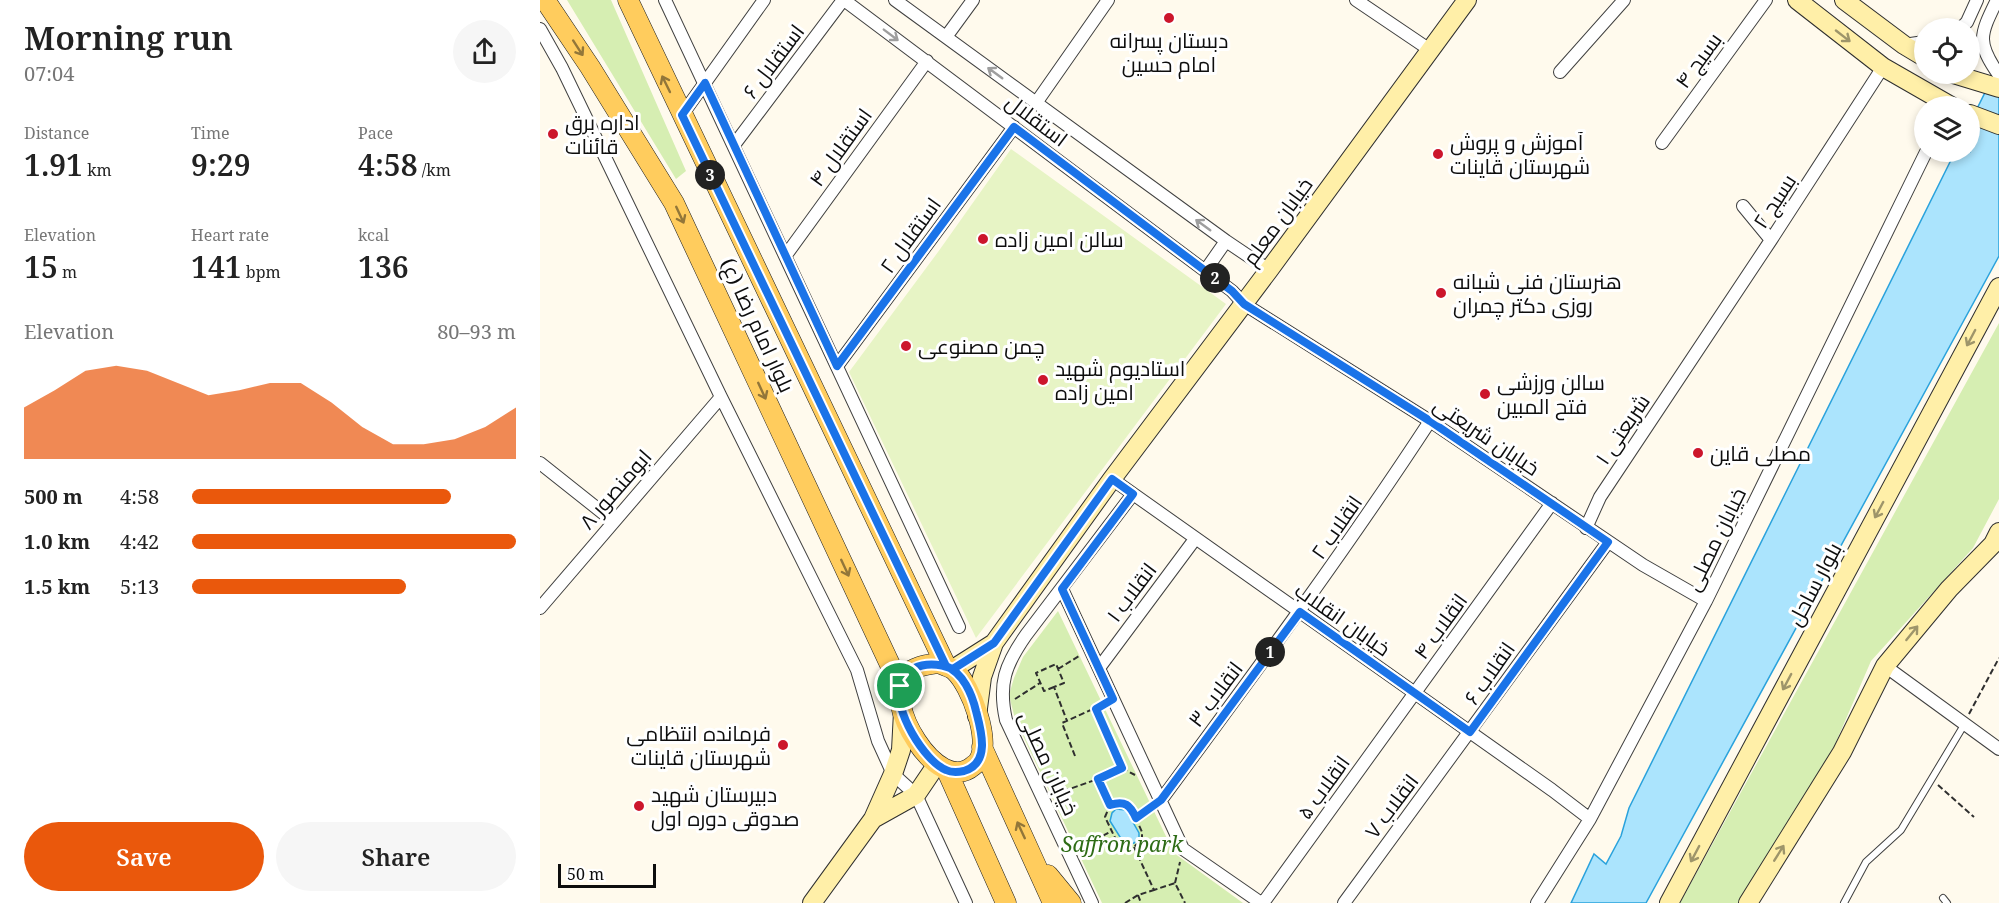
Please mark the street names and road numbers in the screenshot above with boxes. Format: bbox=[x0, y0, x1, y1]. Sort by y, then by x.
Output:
street label: استقلال ۶ bbox=[736, 18, 810, 104]
street label: بسیج ۴ bbox=[1668, 27, 1728, 94]
street label: استقلال bbox=[1000, 88, 1074, 152]
street label: استقلال ۴ bbox=[802, 102, 878, 192]
street label: بسیج ۲ bbox=[1746, 168, 1803, 234]
street label: خیابان معلم bbox=[1236, 171, 1319, 271]
street label: استقلال ۲ bbox=[873, 191, 947, 279]
street label: بلوار امام رضا (ع) bbox=[714, 253, 801, 397]
street label: شریعتی ۱ bbox=[1588, 388, 1656, 470]
street label: خیابان شریعتی bbox=[1428, 390, 1546, 482]
street label: ابومنصور ۸ bbox=[573, 443, 657, 535]
street label: خیابان مصلی bbox=[1678, 483, 1752, 595]
street label: انقلاب ۲ bbox=[1304, 490, 1368, 564]
street label: بلوار ساحل bbox=[1780, 537, 1848, 631]
street label: انقلاب ۱ bbox=[1100, 557, 1162, 627]
street label: خیابان انقلاب bbox=[1290, 576, 1396, 662]
street label: انقلاب ۴ bbox=[1407, 588, 1473, 664]
street label: انقلاب ۶ bbox=[1457, 636, 1521, 710]
street label: انقلاب ۳ bbox=[1181, 656, 1249, 732]
street label: خیابان مصلی bbox=[1013, 706, 1085, 820]
street label: انقلاب ۵ bbox=[1290, 750, 1356, 824]
street label: انقلاب ۷ bbox=[1358, 768, 1424, 844]

